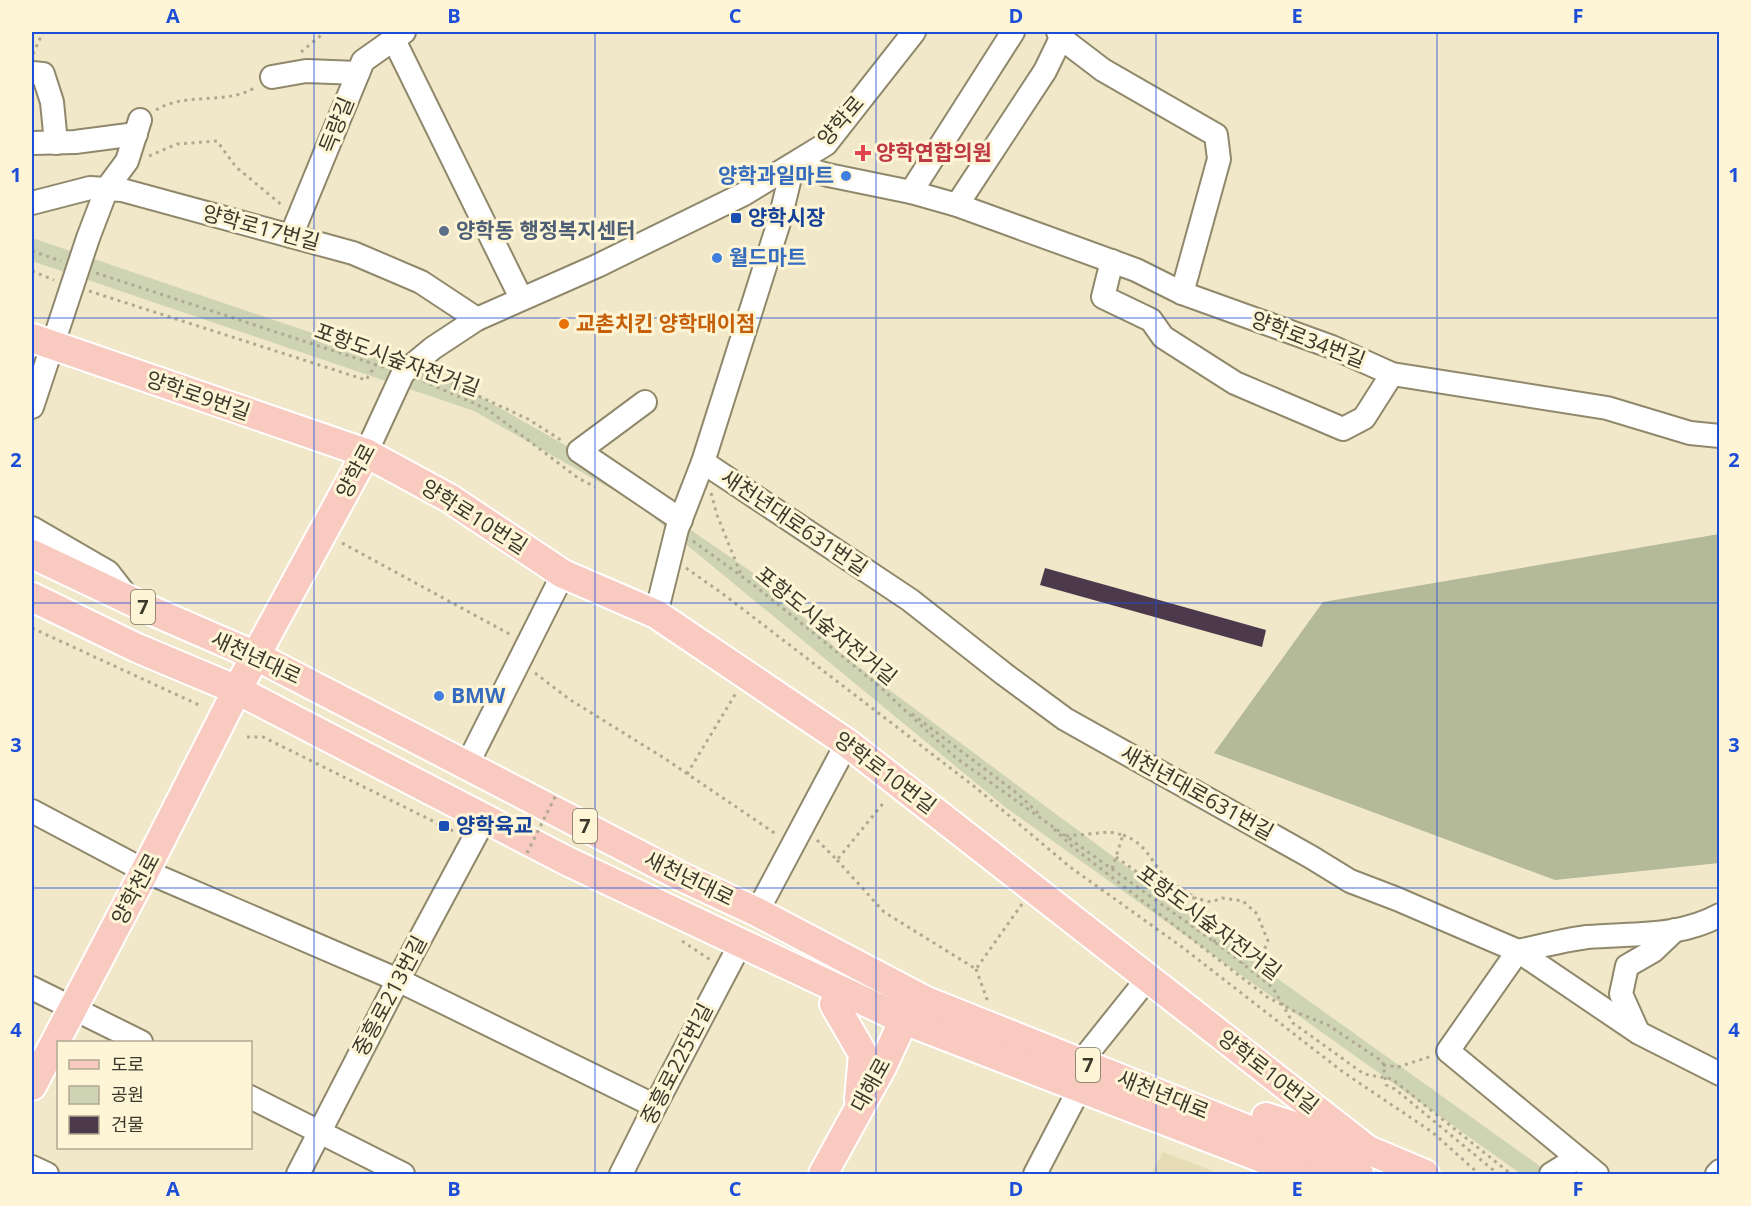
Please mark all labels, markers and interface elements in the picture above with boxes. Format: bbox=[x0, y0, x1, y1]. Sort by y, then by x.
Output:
text: A bbox=[166, 2, 180, 29]
text: B bbox=[447, 2, 461, 29]
text: C bbox=[729, 2, 742, 29]
text: D bbox=[1009, 2, 1023, 29]
text: E bbox=[1291, 2, 1303, 29]
text: F bbox=[1573, 2, 1583, 29]
street label: 양학로 bbox=[811, 89, 870, 151]
street label: 득량길 bbox=[312, 93, 360, 157]
place label: 양학연합의원 bbox=[876, 138, 992, 166]
marker: 양학연합의원 bbox=[854, 144, 872, 162]
text: 1 bbox=[10, 161, 22, 188]
place label: 양학과일마트 bbox=[718, 161, 834, 189]
text: 1 bbox=[1728, 161, 1740, 188]
marker: 양학과일마트 bbox=[839, 169, 853, 183]
street label: 양학로17번길 bbox=[199, 198, 323, 256]
place label: 양학시장 bbox=[748, 203, 825, 231]
marker: 양학시장 bbox=[729, 211, 743, 225]
place label: 양학동 행정복지센터 bbox=[456, 216, 635, 244]
marker: 양학동 행정복지센터 bbox=[437, 224, 451, 238]
place label: 월드마트 bbox=[729, 243, 806, 271]
marker: 월드마트 bbox=[710, 251, 724, 265]
street label: 양학로34번길 bbox=[1247, 304, 1370, 374]
place label: 교촌치킨 양학대이점 bbox=[576, 309, 755, 337]
street label: 포항도시숲자전거길 bbox=[311, 316, 484, 402]
marker: 교촌치킨 양학대이점 bbox=[557, 317, 571, 331]
street label: 양학로9번길 bbox=[142, 364, 254, 426]
street label: 양학로 bbox=[329, 438, 381, 503]
text: 2 bbox=[10, 446, 22, 473]
text: 2 bbox=[1728, 446, 1740, 473]
street label: 새천년대로631번길 bbox=[716, 463, 873, 582]
street label: 양학로10번길 bbox=[416, 472, 533, 560]
street label: 포항도시숲자전거길 bbox=[750, 560, 903, 691]
road number: 7 bbox=[131, 590, 155, 624]
street label: 새천년대로 bbox=[207, 624, 306, 690]
place label: BMW bbox=[451, 681, 506, 709]
marker: BMW bbox=[432, 689, 446, 703]
street label: 양학로10번길 bbox=[829, 725, 942, 820]
text: 3 bbox=[10, 731, 22, 758]
text: 3 bbox=[1728, 731, 1740, 758]
street label: 새천년대로631번길 bbox=[1116, 738, 1279, 846]
road number: 7 bbox=[573, 809, 597, 843]
place label: 양학육교 bbox=[456, 811, 533, 839]
marker: 양학육교 bbox=[437, 819, 451, 833]
street label: 새천년대로 bbox=[640, 844, 739, 912]
street label: 양학천로 bbox=[105, 848, 166, 929]
street label: 포항도시숲자전거길 bbox=[1132, 859, 1287, 986]
street label: 중흥로213번길 bbox=[346, 930, 433, 1061]
street label: 중흥로225번길 bbox=[634, 998, 719, 1129]
text: 4 bbox=[10, 1016, 22, 1043]
text: 4 bbox=[1728, 1016, 1740, 1043]
street label: 양학로10번길 bbox=[1212, 1023, 1325, 1119]
legend bbox=[57, 1041, 252, 1149]
road number: 7 bbox=[1076, 1048, 1100, 1082]
text: 도로 bbox=[111, 1052, 144, 1076]
street label: 대해로 bbox=[844, 1052, 896, 1117]
street label: 새천년대로 bbox=[1113, 1063, 1213, 1125]
text: 공원 bbox=[111, 1082, 144, 1106]
text: 건물 bbox=[111, 1112, 144, 1136]
text: A bbox=[166, 1175, 180, 1202]
text: B bbox=[447, 1175, 461, 1202]
text: C bbox=[729, 1175, 742, 1202]
text: D bbox=[1009, 1175, 1023, 1202]
text: E bbox=[1291, 1175, 1303, 1202]
text: F bbox=[1573, 1175, 1583, 1202]

